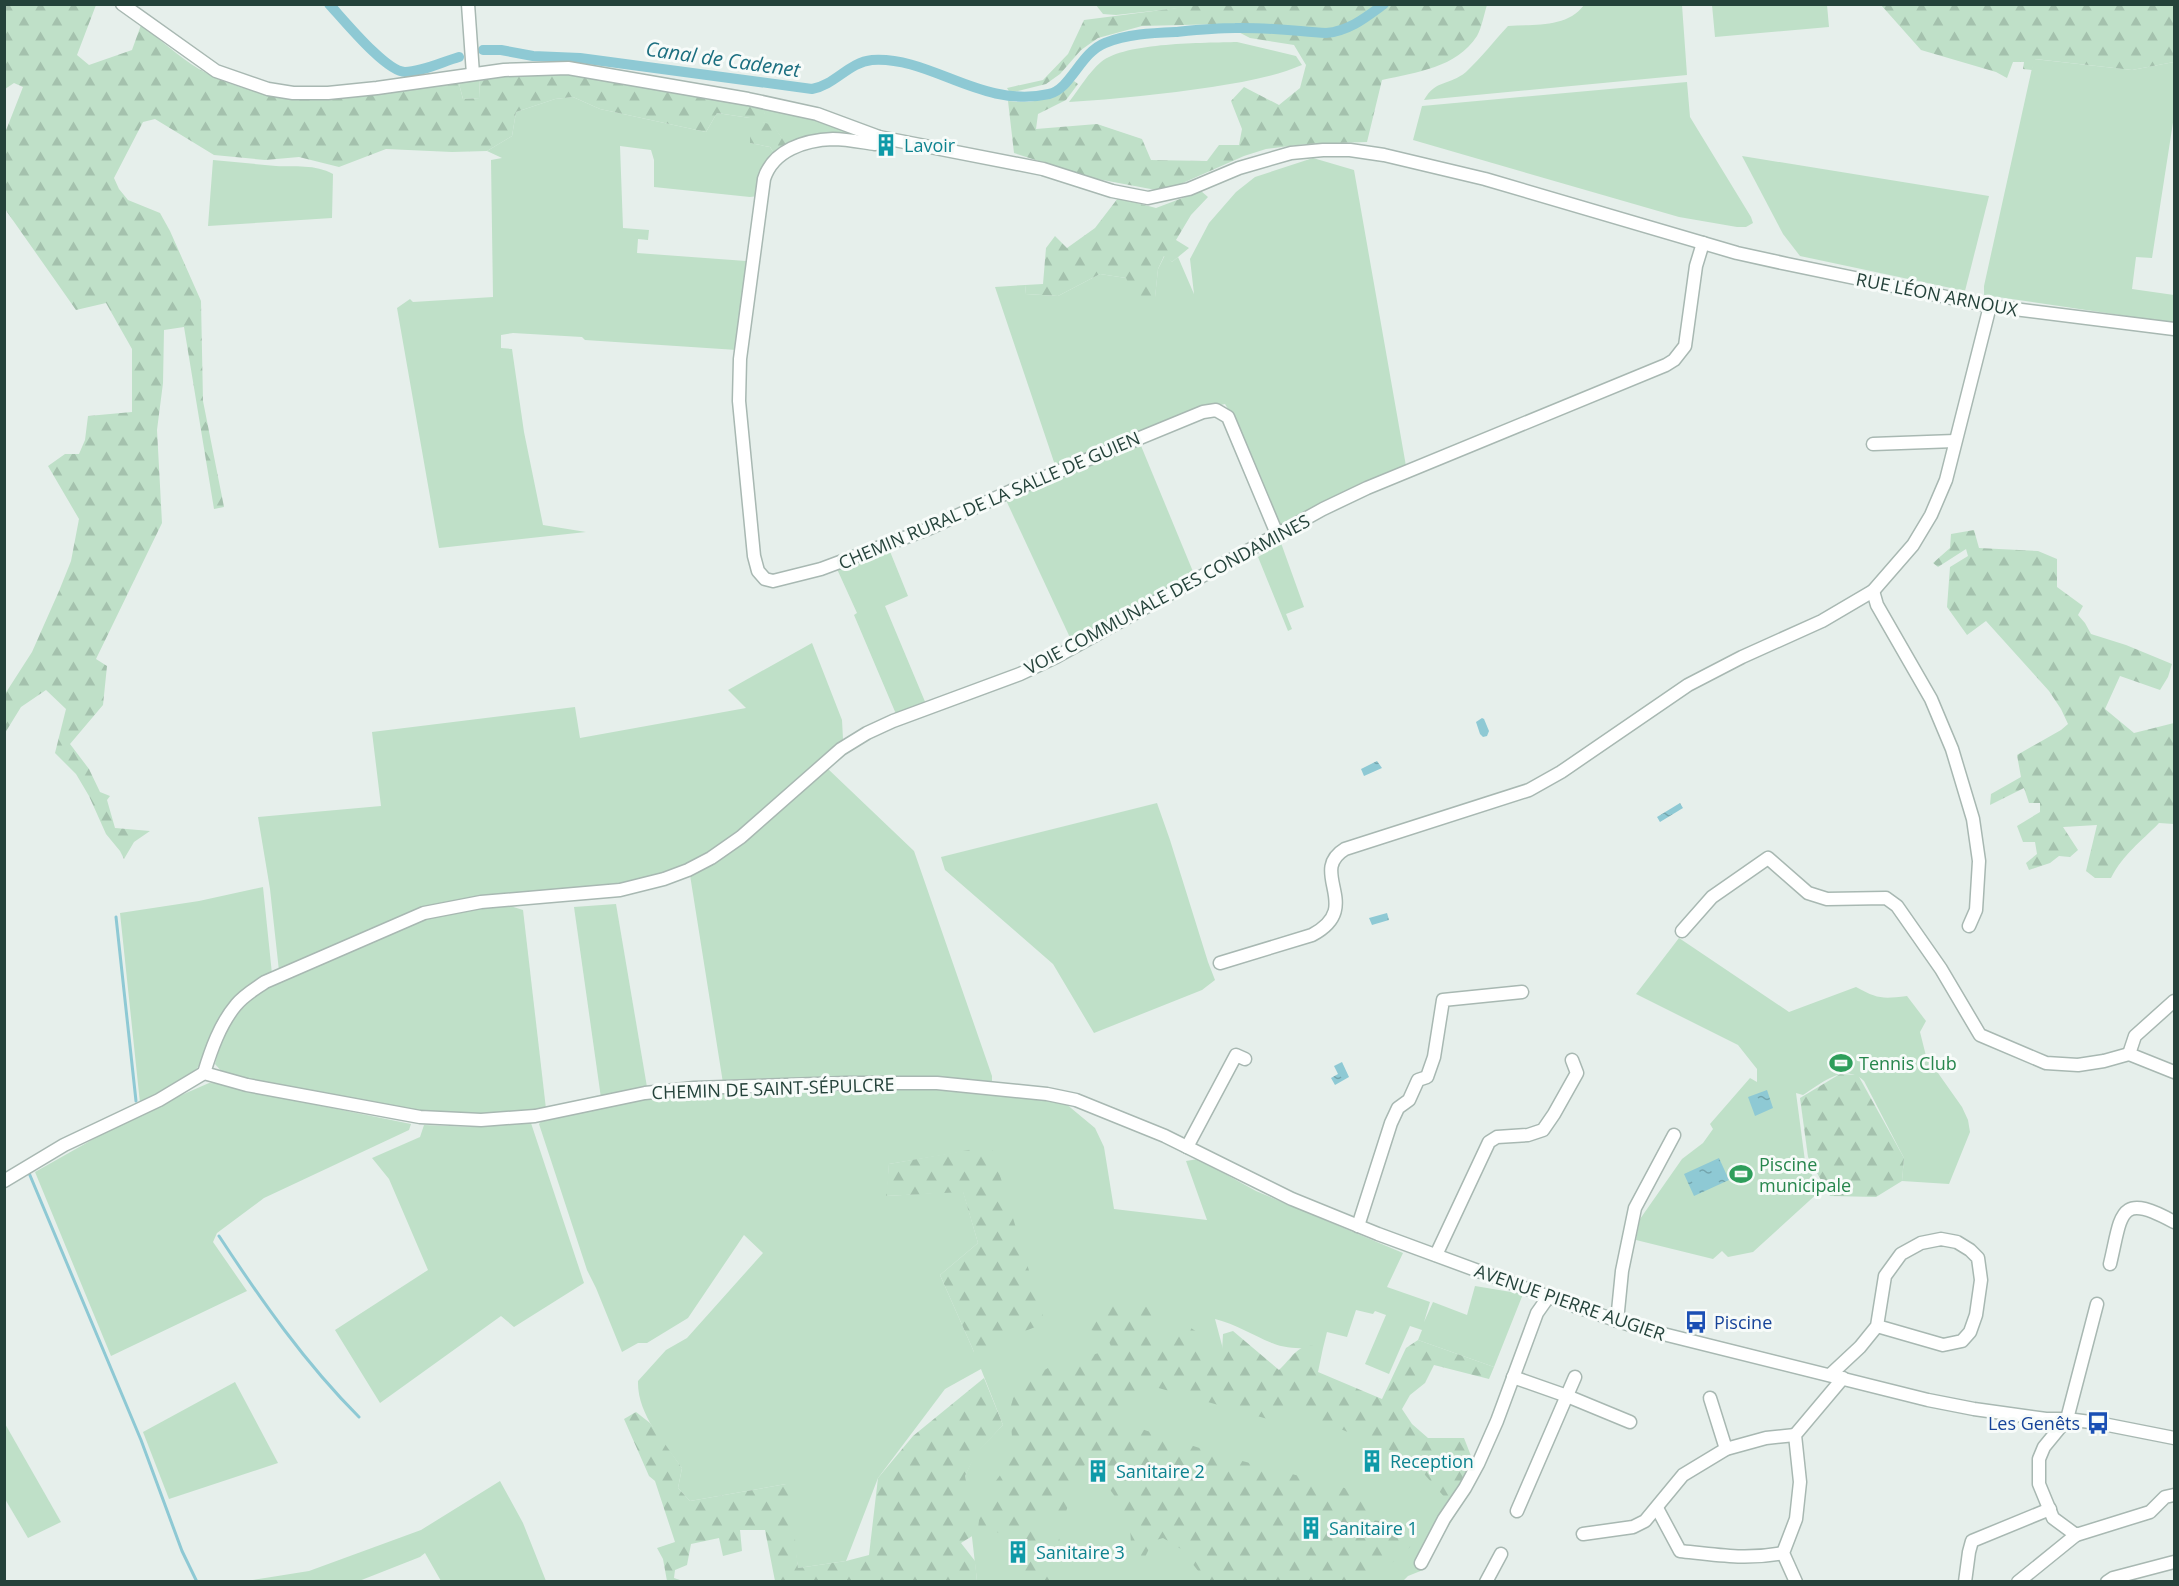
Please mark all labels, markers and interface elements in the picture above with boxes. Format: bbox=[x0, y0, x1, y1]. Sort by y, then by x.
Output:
water label: Canal de Cadenet bbox=[644, 35, 803, 83]
building icon: Lavoir bbox=[873, 132, 899, 158]
place label: Lavoir bbox=[904, 133, 956, 157]
street label: RUE LÉON ARNOUX bbox=[1854, 267, 2020, 322]
street label: CHEMIN RURAL DE LA SALLE DE GUIEN bbox=[835, 425, 1143, 575]
street label: VOIE COMMUNALE DES CONDAMINES bbox=[1020, 508, 1314, 680]
sports icon: Tennis Club bbox=[1828, 1050, 1854, 1076]
place label: Tennis Club bbox=[1859, 1051, 1957, 1075]
street label: CHEMIN DE SAINT-SÉPULCRE bbox=[651, 1072, 895, 1104]
place label: Piscine municipale bbox=[1759, 1152, 1851, 1197]
sports icon: Piscine municipale bbox=[1728, 1161, 1754, 1187]
street label: AVENUE PIERRE AUGIER bbox=[1472, 1258, 1668, 1346]
bus stop icon: Piscine bbox=[1683, 1309, 1709, 1335]
place label: Piscine bbox=[1714, 1310, 1772, 1334]
bus stop icon: Les Genêts bbox=[2085, 1410, 2111, 1436]
place label: Les Genêts bbox=[1988, 1411, 2080, 1435]
building icon: Reception bbox=[1359, 1448, 1385, 1474]
place label: Reception bbox=[1390, 1449, 1474, 1473]
building icon: Sanitaire 2 bbox=[1085, 1458, 1111, 1484]
place label: Sanitaire 2 bbox=[1116, 1459, 1205, 1483]
building icon: Sanitaire 1 bbox=[1298, 1515, 1324, 1541]
place label: Sanitaire 1 bbox=[1329, 1516, 1418, 1540]
building icon: Sanitaire 3 bbox=[1005, 1539, 1031, 1565]
place label: Sanitaire 3 bbox=[1036, 1540, 1125, 1564]

